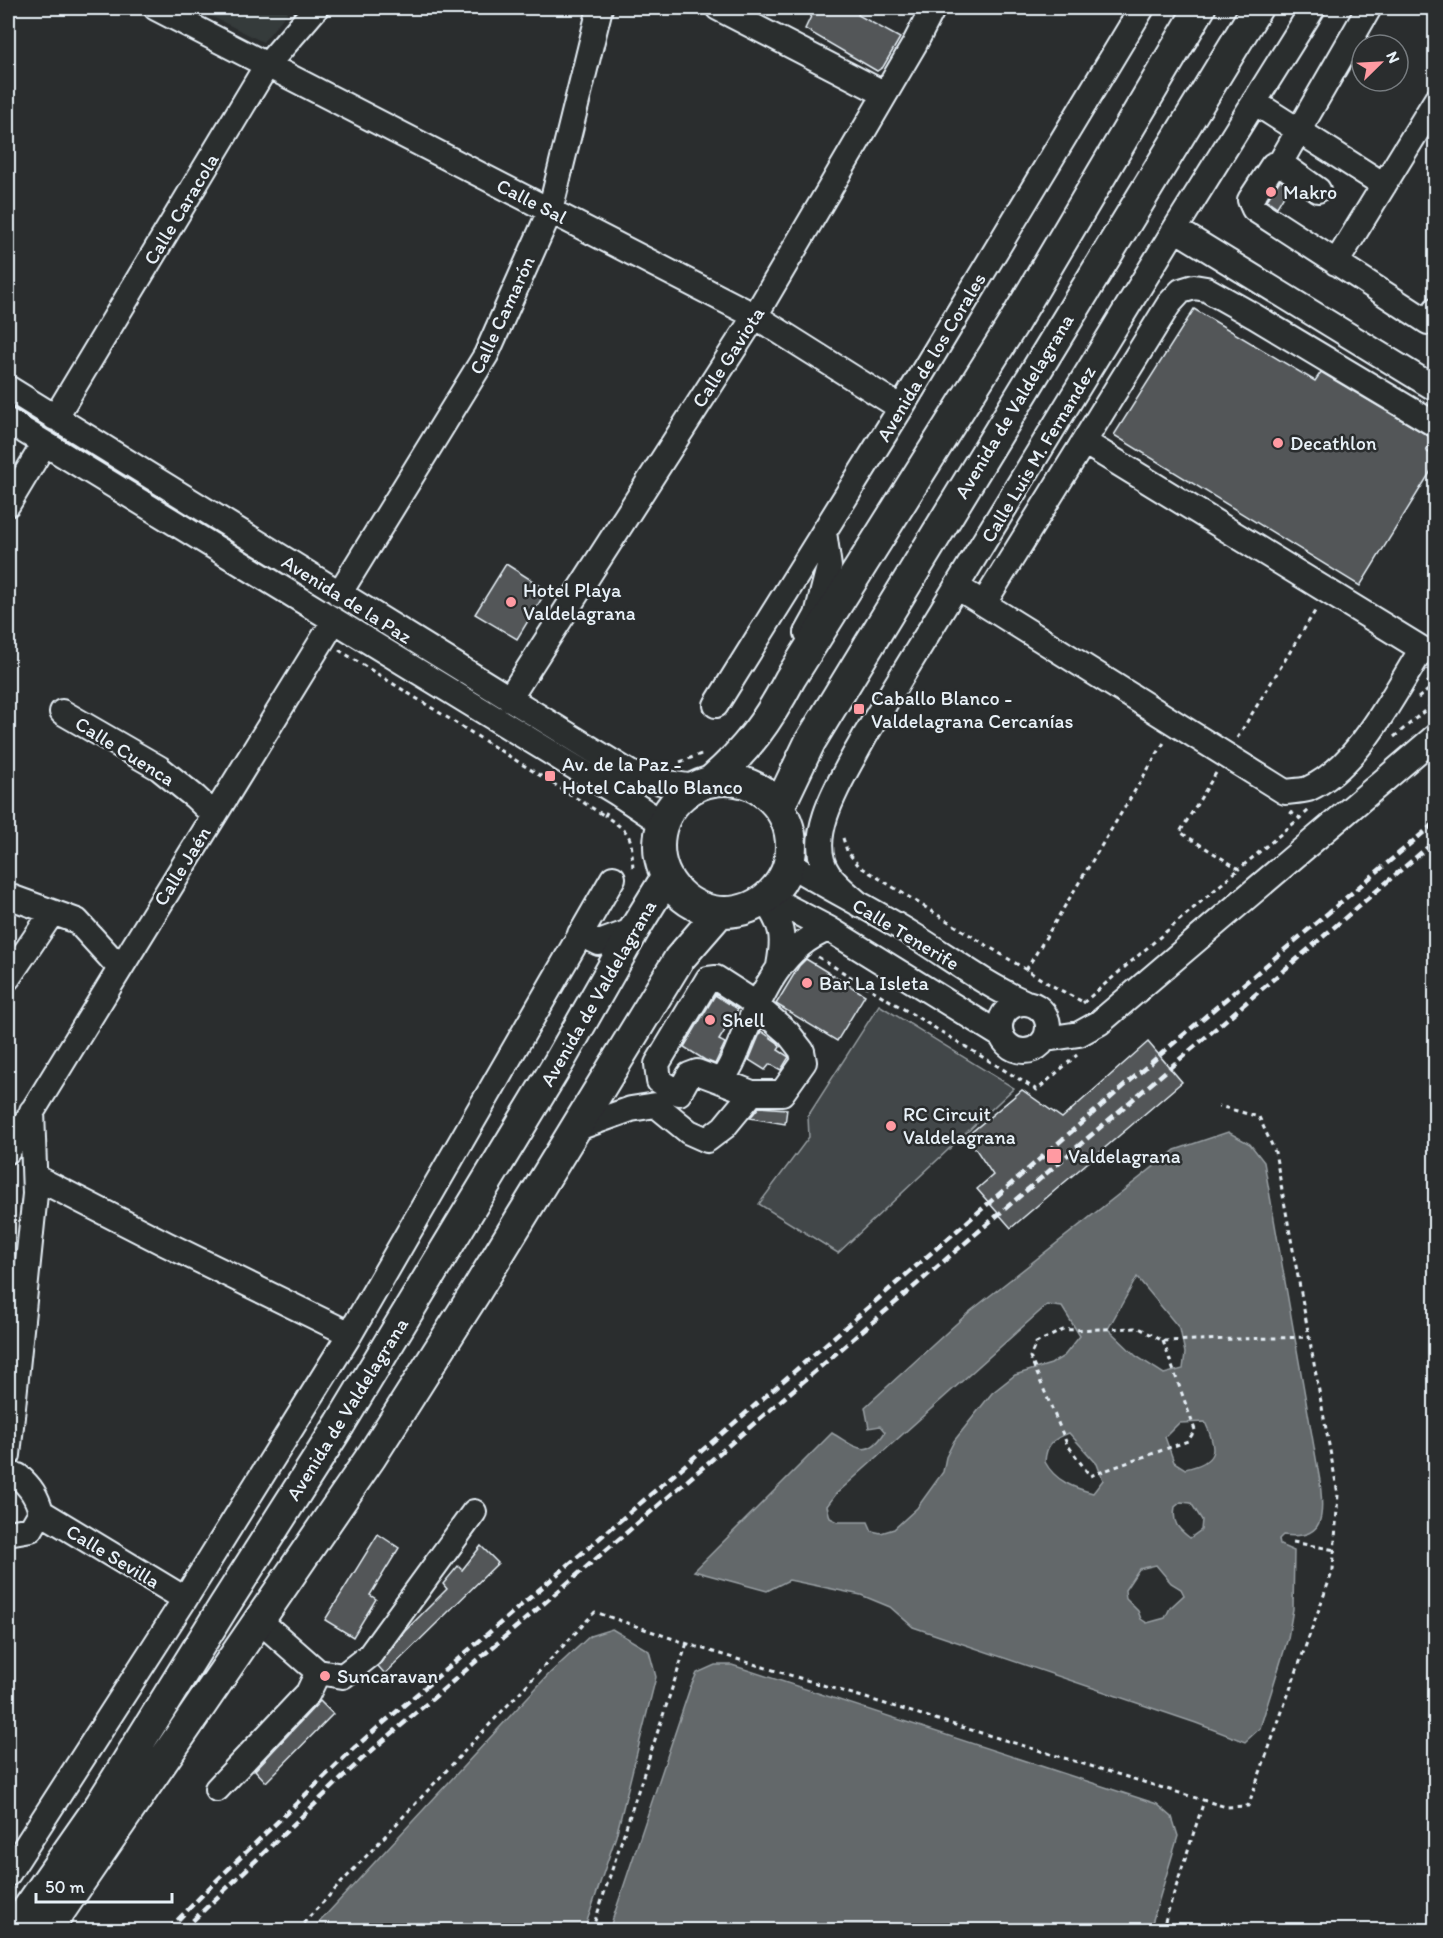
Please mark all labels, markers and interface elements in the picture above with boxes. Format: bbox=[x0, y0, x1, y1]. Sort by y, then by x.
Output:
north arrow bbox=[1350, 33, 1410, 93]
text: N bbox=[1382, 48, 1404, 66]
street label: Calle Caracola bbox=[138, 148, 224, 269]
street label: Calle Sal bbox=[493, 173, 572, 229]
place label: Makro bbox=[1283, 180, 1337, 204]
marker: Makro bbox=[1264, 185, 1278, 199]
street label: Calle Camarón bbox=[464, 252, 540, 378]
street label: Avenida de los Corales bbox=[871, 268, 991, 446]
street label: Calle Gaviota bbox=[687, 302, 770, 412]
street label: Avenida de Valdelagrana bbox=[949, 309, 1079, 503]
street label: Calle Luis M. Fernandez bbox=[976, 361, 1100, 547]
place label: Decathlon bbox=[1290, 431, 1377, 455]
marker: Decathlon bbox=[1271, 436, 1285, 450]
street label: Avenida de la Paz bbox=[277, 549, 417, 649]
place label: Hotel Playa Valdelagrana bbox=[523, 578, 636, 625]
marker: Hotel Playa Valdelagrana bbox=[504, 595, 518, 609]
place label: Caballo Blanco - Valdelagrana Cercanías bbox=[871, 686, 1073, 733]
marker: Caballo Blanco - Valdelagrana Cercanías bbox=[852, 702, 866, 716]
street label: Calle Cuenca bbox=[71, 711, 179, 791]
place label: Av. de la Paz - Hotel Caballo Blanco bbox=[562, 752, 743, 799]
marker: Av. de la Paz - Hotel Caballo Blanco bbox=[543, 769, 557, 783]
street label: Calle Jaén bbox=[148, 822, 216, 910]
street label: Calle Tenerife bbox=[848, 893, 964, 975]
street label: Avenida de Valdelagrana bbox=[535, 895, 662, 1091]
place label: Bar La Isleta bbox=[819, 971, 929, 995]
marker: Bar La Isleta bbox=[800, 976, 814, 990]
place label: Shell bbox=[722, 1008, 765, 1032]
marker: Shell bbox=[703, 1013, 717, 1027]
place label: RC Circuit Valdelagrana bbox=[903, 1102, 1016, 1149]
marker: RC Circuit Valdelagrana bbox=[884, 1119, 898, 1133]
place label: Valdelagrana bbox=[1068, 1144, 1181, 1168]
marker: Valdelagrana bbox=[1045, 1147, 1063, 1165]
street label: Avenida de Valdelagrana bbox=[281, 1313, 414, 1505]
street label: Calle Sevilla bbox=[62, 1519, 164, 1593]
place label: Suncaravan bbox=[337, 1664, 438, 1688]
marker: Suncaravan bbox=[318, 1669, 332, 1683]
scale bar bbox=[36, 1866, 172, 1904]
text: 50 m bbox=[45, 1876, 85, 1898]

